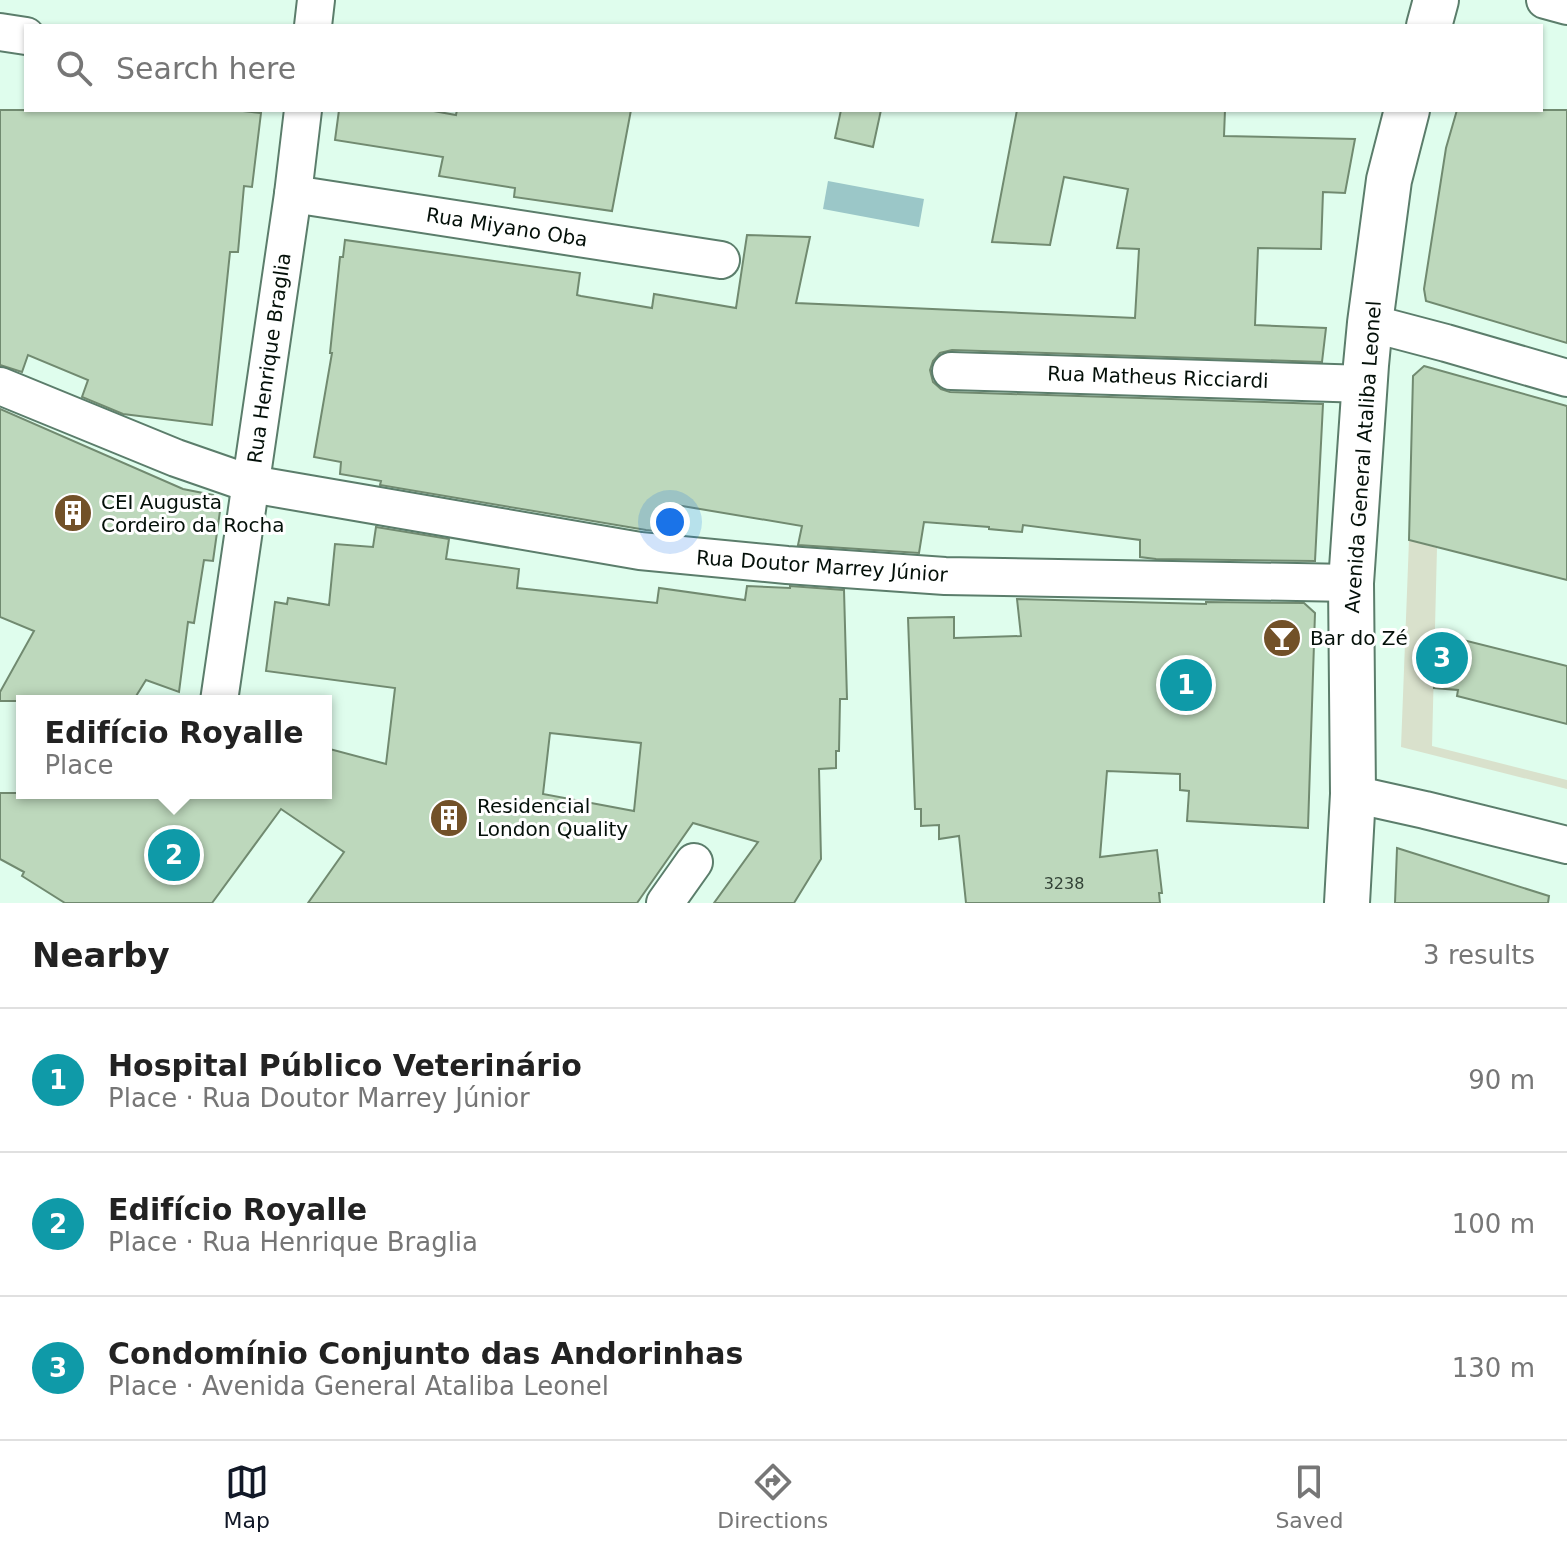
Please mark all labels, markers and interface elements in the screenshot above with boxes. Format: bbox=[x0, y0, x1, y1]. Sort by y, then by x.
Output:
search box bbox=[24, 24, 1543, 112]
icon: search bbox=[52, 46, 96, 90]
text: Search here bbox=[116, 51, 296, 86]
street label: Rua Miyano Oba bbox=[425, 202, 589, 252]
street label: Rua Henrique Braglia bbox=[242, 251, 296, 465]
street label: Avenida General Ataliba Leonel bbox=[1340, 300, 1386, 614]
street label: Rua Matheus Ricciardi bbox=[1047, 361, 1269, 393]
place label: CEI Augusta Cordeiro da Rocha bbox=[101, 490, 284, 537]
building icon: CEI Augusta Cordeiro da Rocha bbox=[52, 492, 94, 534]
your location bbox=[650, 502, 690, 542]
street label: Rua Doutor Marrey Júnior bbox=[695, 545, 949, 587]
bar icon: Bar do Zé bbox=[1261, 617, 1303, 659]
place label: Bar do Zé bbox=[1310, 626, 1408, 650]
pin: 3 bbox=[1416, 628, 1468, 688]
pin: 1 bbox=[1160, 655, 1212, 715]
popup bbox=[16, 695, 332, 799]
text: Edifício Royalle bbox=[44, 715, 304, 750]
text: Place bbox=[44, 750, 114, 780]
place label: Residencial London Quality bbox=[477, 794, 628, 841]
building icon: Residencial London Quality bbox=[428, 797, 470, 839]
pin: 2 bbox=[148, 825, 200, 885]
house number: 3238 bbox=[1044, 874, 1084, 893]
text: Nearby bbox=[32, 935, 170, 975]
text: 3 results bbox=[1423, 940, 1535, 970]
text: Hospital Público Veterinário bbox=[108, 1048, 582, 1083]
text: 1 bbox=[49, 1065, 67, 1095]
text: 90 m bbox=[1468, 1065, 1535, 1095]
text: Place · Rua Doutor Marrey Júnior bbox=[108, 1083, 530, 1113]
text: Edifício Royalle bbox=[108, 1192, 367, 1227]
text: 2 bbox=[49, 1209, 67, 1239]
text: 100 m bbox=[1452, 1209, 1535, 1239]
text: Place · Rua Henrique Braglia bbox=[108, 1227, 478, 1257]
text: Condomínio Conjunto das Andorinhas bbox=[108, 1336, 743, 1371]
text: 3 bbox=[49, 1353, 67, 1383]
text: 130 m bbox=[1452, 1353, 1535, 1383]
text: Place · Avenida General Ataliba Leonel bbox=[108, 1371, 609, 1401]
tab: Map bbox=[224, 1460, 270, 1533]
tab: Directions bbox=[717, 1460, 828, 1533]
tab: Saved bbox=[1275, 1460, 1343, 1533]

